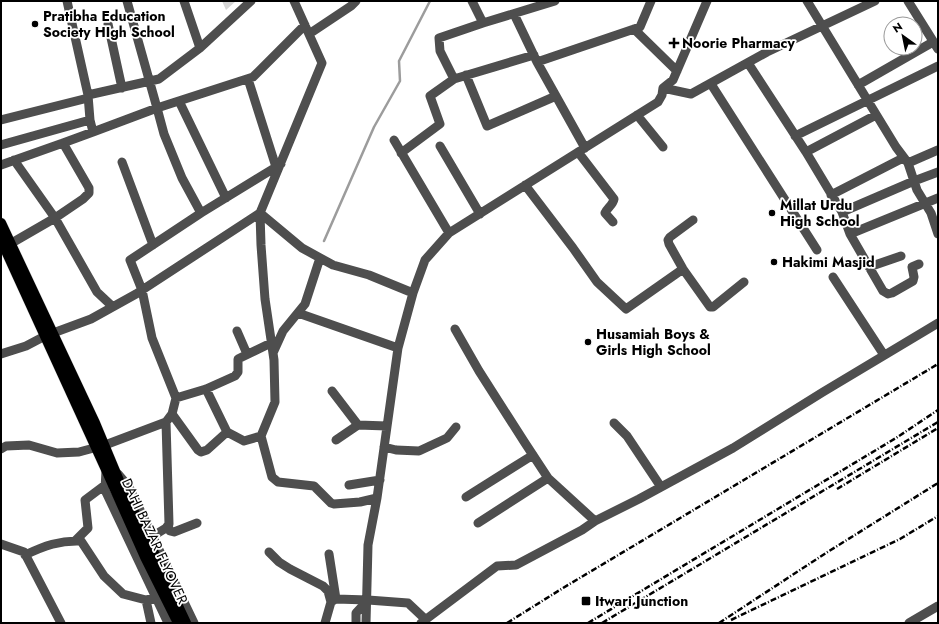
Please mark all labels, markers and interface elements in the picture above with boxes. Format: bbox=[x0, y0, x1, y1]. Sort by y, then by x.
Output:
place label: Pratibha Education Society HIgh School bbox=[43, 6, 175, 42]
north arrow bbox=[883, 16, 923, 56]
marker: Pratibha Education Society HIgh School bbox=[30, 19, 40, 29]
text: N bbox=[890, 19, 906, 37]
place label: Noorie Pharmacy bbox=[682, 33, 795, 53]
marker: Noorie Pharmacy bbox=[669, 38, 679, 48]
place label: Millat Urdu High School bbox=[780, 195, 860, 231]
marker: Millat Urdu High School bbox=[767, 208, 777, 218]
place label: Hakimi Masjid bbox=[782, 252, 875, 272]
marker: Hakimi Masjid bbox=[769, 257, 779, 267]
place label: Husamiah Boys & Girls High School bbox=[596, 324, 711, 360]
marker: Husamiah Boys & Girls High School bbox=[583, 337, 593, 347]
street label: DAHI BAZAR FLYOVER bbox=[117, 475, 193, 607]
place label: Itwari Junction bbox=[595, 591, 688, 611]
marker: Itwari Junction bbox=[580, 595, 592, 607]

